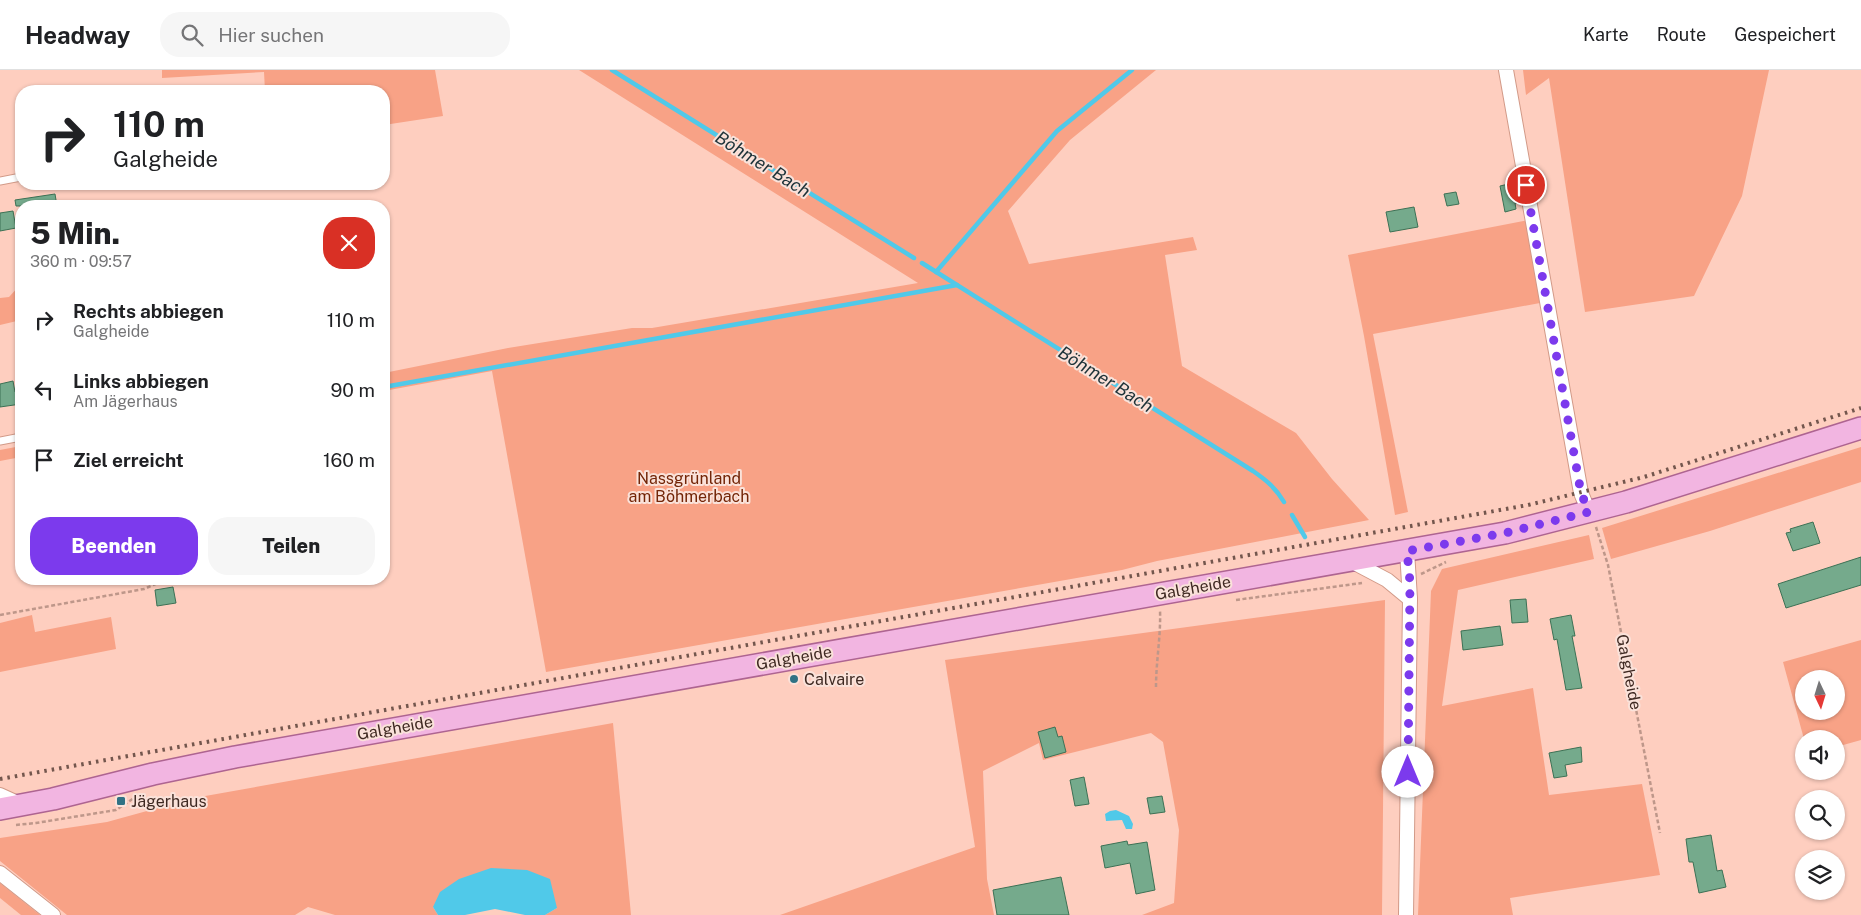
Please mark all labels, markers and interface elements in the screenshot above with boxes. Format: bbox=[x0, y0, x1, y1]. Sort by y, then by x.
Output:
search box bbox=[160, 12, 510, 57]
text: Headway bbox=[25, 21, 130, 49]
icon: search bbox=[178, 21, 206, 49]
text: Hier suchen bbox=[218, 24, 324, 46]
text: Karte bbox=[1583, 24, 1629, 45]
text: Route bbox=[1657, 24, 1706, 45]
text: Gespeichert bbox=[1734, 24, 1836, 45]
text: 110 m bbox=[113, 104, 205, 145]
icon: right bbox=[30, 105, 95, 170]
water label: Böhmer Bach bbox=[712, 126, 814, 202]
text: Galgheide bbox=[113, 146, 218, 172]
pin bbox=[1505, 164, 1547, 206]
icon: arrive bbox=[1512, 171, 1540, 199]
text: 5 Min. bbox=[30, 215, 120, 251]
button: close bbox=[323, 217, 375, 269]
text: 360 m · 09:57 bbox=[30, 252, 132, 271]
text: Rechts abbiegen bbox=[73, 300, 224, 322]
icon: right bbox=[30, 306, 58, 334]
text: 110 m bbox=[327, 309, 375, 331]
text: Galgheide bbox=[73, 322, 149, 341]
water label: Böhmer Bach bbox=[1055, 341, 1157, 417]
text: Links abbiegen bbox=[73, 370, 209, 392]
icon: left bbox=[30, 376, 58, 404]
text: 90 m bbox=[331, 379, 375, 401]
text: Am Jägerhaus bbox=[73, 392, 178, 411]
icon: arrive bbox=[30, 446, 58, 474]
text: Ziel erreicht bbox=[73, 449, 184, 471]
text: 160 m bbox=[323, 449, 375, 471]
park label: Nassgrünland am Böhmerbach bbox=[629, 469, 749, 506]
button: Beenden bbox=[30, 517, 198, 575]
button: Teilen bbox=[208, 517, 375, 575]
street label: Galgheide bbox=[1154, 572, 1232, 604]
street label: Galgheide bbox=[1612, 633, 1646, 711]
street label: Galgheide bbox=[755, 642, 833, 674]
place label: Calvaire bbox=[804, 670, 864, 689]
north arrow bbox=[1795, 670, 1845, 720]
map controls bbox=[1795, 670, 1845, 900]
marker: Calvaire bbox=[788, 673, 800, 685]
street label: Galgheide bbox=[356, 712, 434, 744]
button: sound bbox=[1795, 730, 1845, 780]
position arrow bbox=[1381, 745, 1433, 797]
button: search bbox=[1795, 790, 1845, 840]
place label: Jägerhaus bbox=[131, 792, 207, 811]
marker: Jägerhaus bbox=[115, 795, 127, 807]
button: layers bbox=[1795, 850, 1845, 900]

